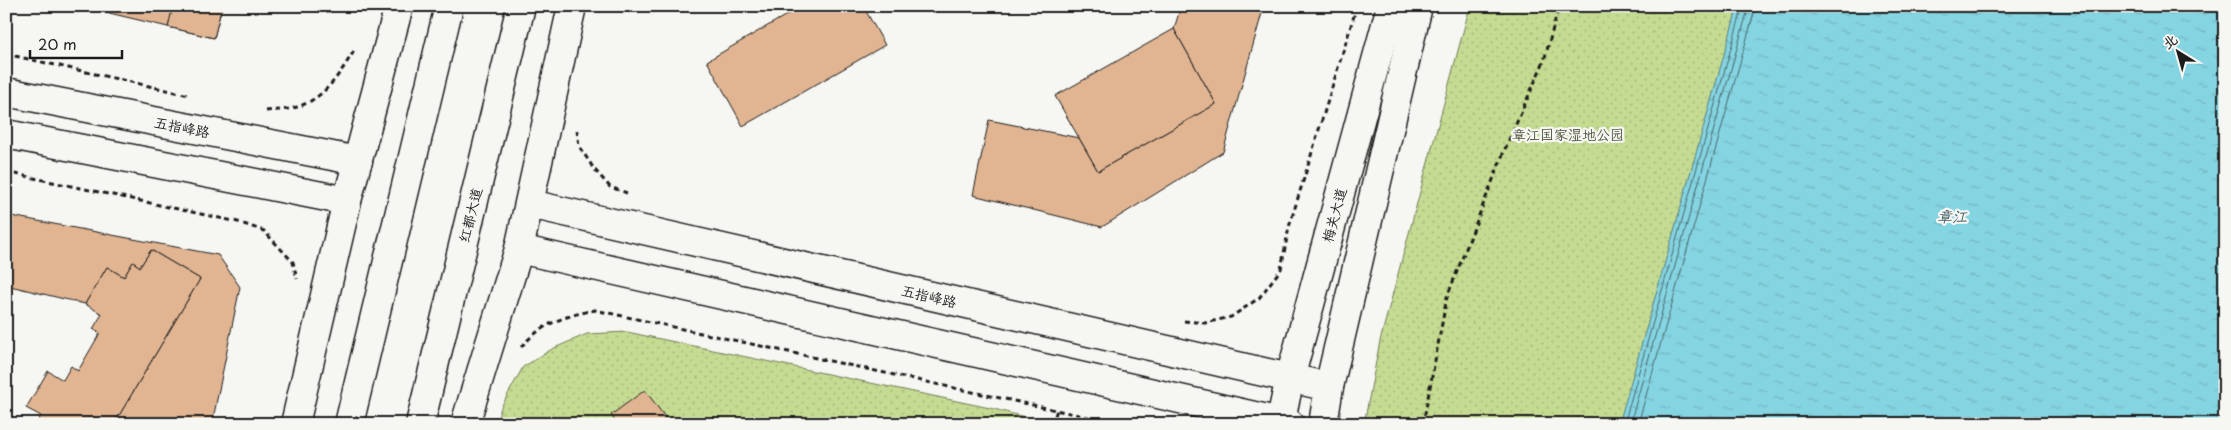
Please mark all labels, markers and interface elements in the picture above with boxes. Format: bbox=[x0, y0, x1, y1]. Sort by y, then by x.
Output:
scale bar bbox=[30, 28, 122, 60]
north arrow bbox=[2154, 28, 2204, 78]
text: 北 bbox=[2158, 29, 2182, 54]
text: 20 m bbox=[38, 32, 77, 55]
street label: 五指峰路 bbox=[153, 111, 211, 143]
park label: 章江国家湿地公园 bbox=[1512, 124, 1624, 145]
street label: 红都大道 bbox=[453, 185, 487, 245]
street label: 梅关大道 bbox=[1317, 185, 1351, 245]
water label: 章江 bbox=[1937, 204, 1968, 227]
street label: 五指峰路 bbox=[899, 279, 959, 313]

